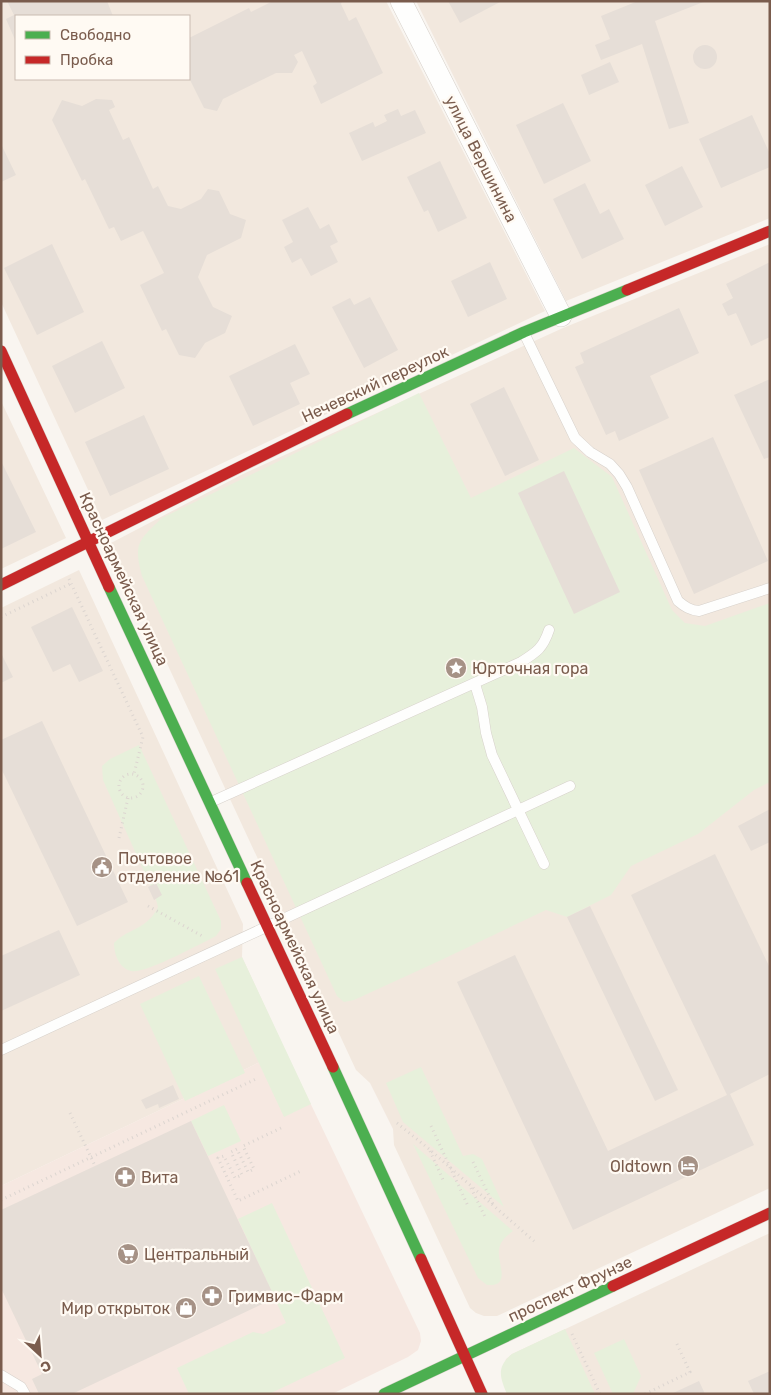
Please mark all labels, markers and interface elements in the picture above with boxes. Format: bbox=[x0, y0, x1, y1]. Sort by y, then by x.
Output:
legend bbox=[15, 15, 190, 80]
text: Свободно bbox=[60, 26, 131, 44]
text: Пробка bbox=[60, 51, 113, 69]
street label: улица Вершинина bbox=[441, 93, 521, 225]
street label: Нечевский переулок bbox=[299, 341, 452, 426]
street label: Красноармейская улица bbox=[75, 489, 173, 669]
place icon: Юрточная гора bbox=[444, 656, 468, 680]
place label: Юрточная гора bbox=[472, 659, 588, 678]
place label: Почтовое отделение №61 bbox=[118, 849, 239, 886]
public building icon: Почтовое отделение №61 bbox=[90, 855, 114, 879]
street label: Красноармейская улица bbox=[246, 857, 344, 1037]
hotel icon: Oldtown bbox=[676, 1154, 700, 1178]
place label: Oldtown bbox=[610, 1157, 672, 1176]
pharmacy icon: Вита bbox=[113, 1165, 137, 1189]
place label: Вита bbox=[141, 1168, 178, 1187]
supermarket icon: Центральный bbox=[116, 1242, 140, 1266]
place label: Центральный bbox=[144, 1245, 249, 1264]
street label: проспект Фрунзе bbox=[505, 1252, 635, 1326]
pharmacy icon: Гримвис-Фарм bbox=[200, 1284, 224, 1308]
place label: Гримвис-Фарм bbox=[228, 1287, 343, 1306]
shop icon: Мир открыток bbox=[174, 1296, 198, 1320]
place label: Мир открыток bbox=[61, 1299, 170, 1318]
north arrow bbox=[15, 1330, 65, 1380]
text: С bbox=[37, 1356, 54, 1376]

